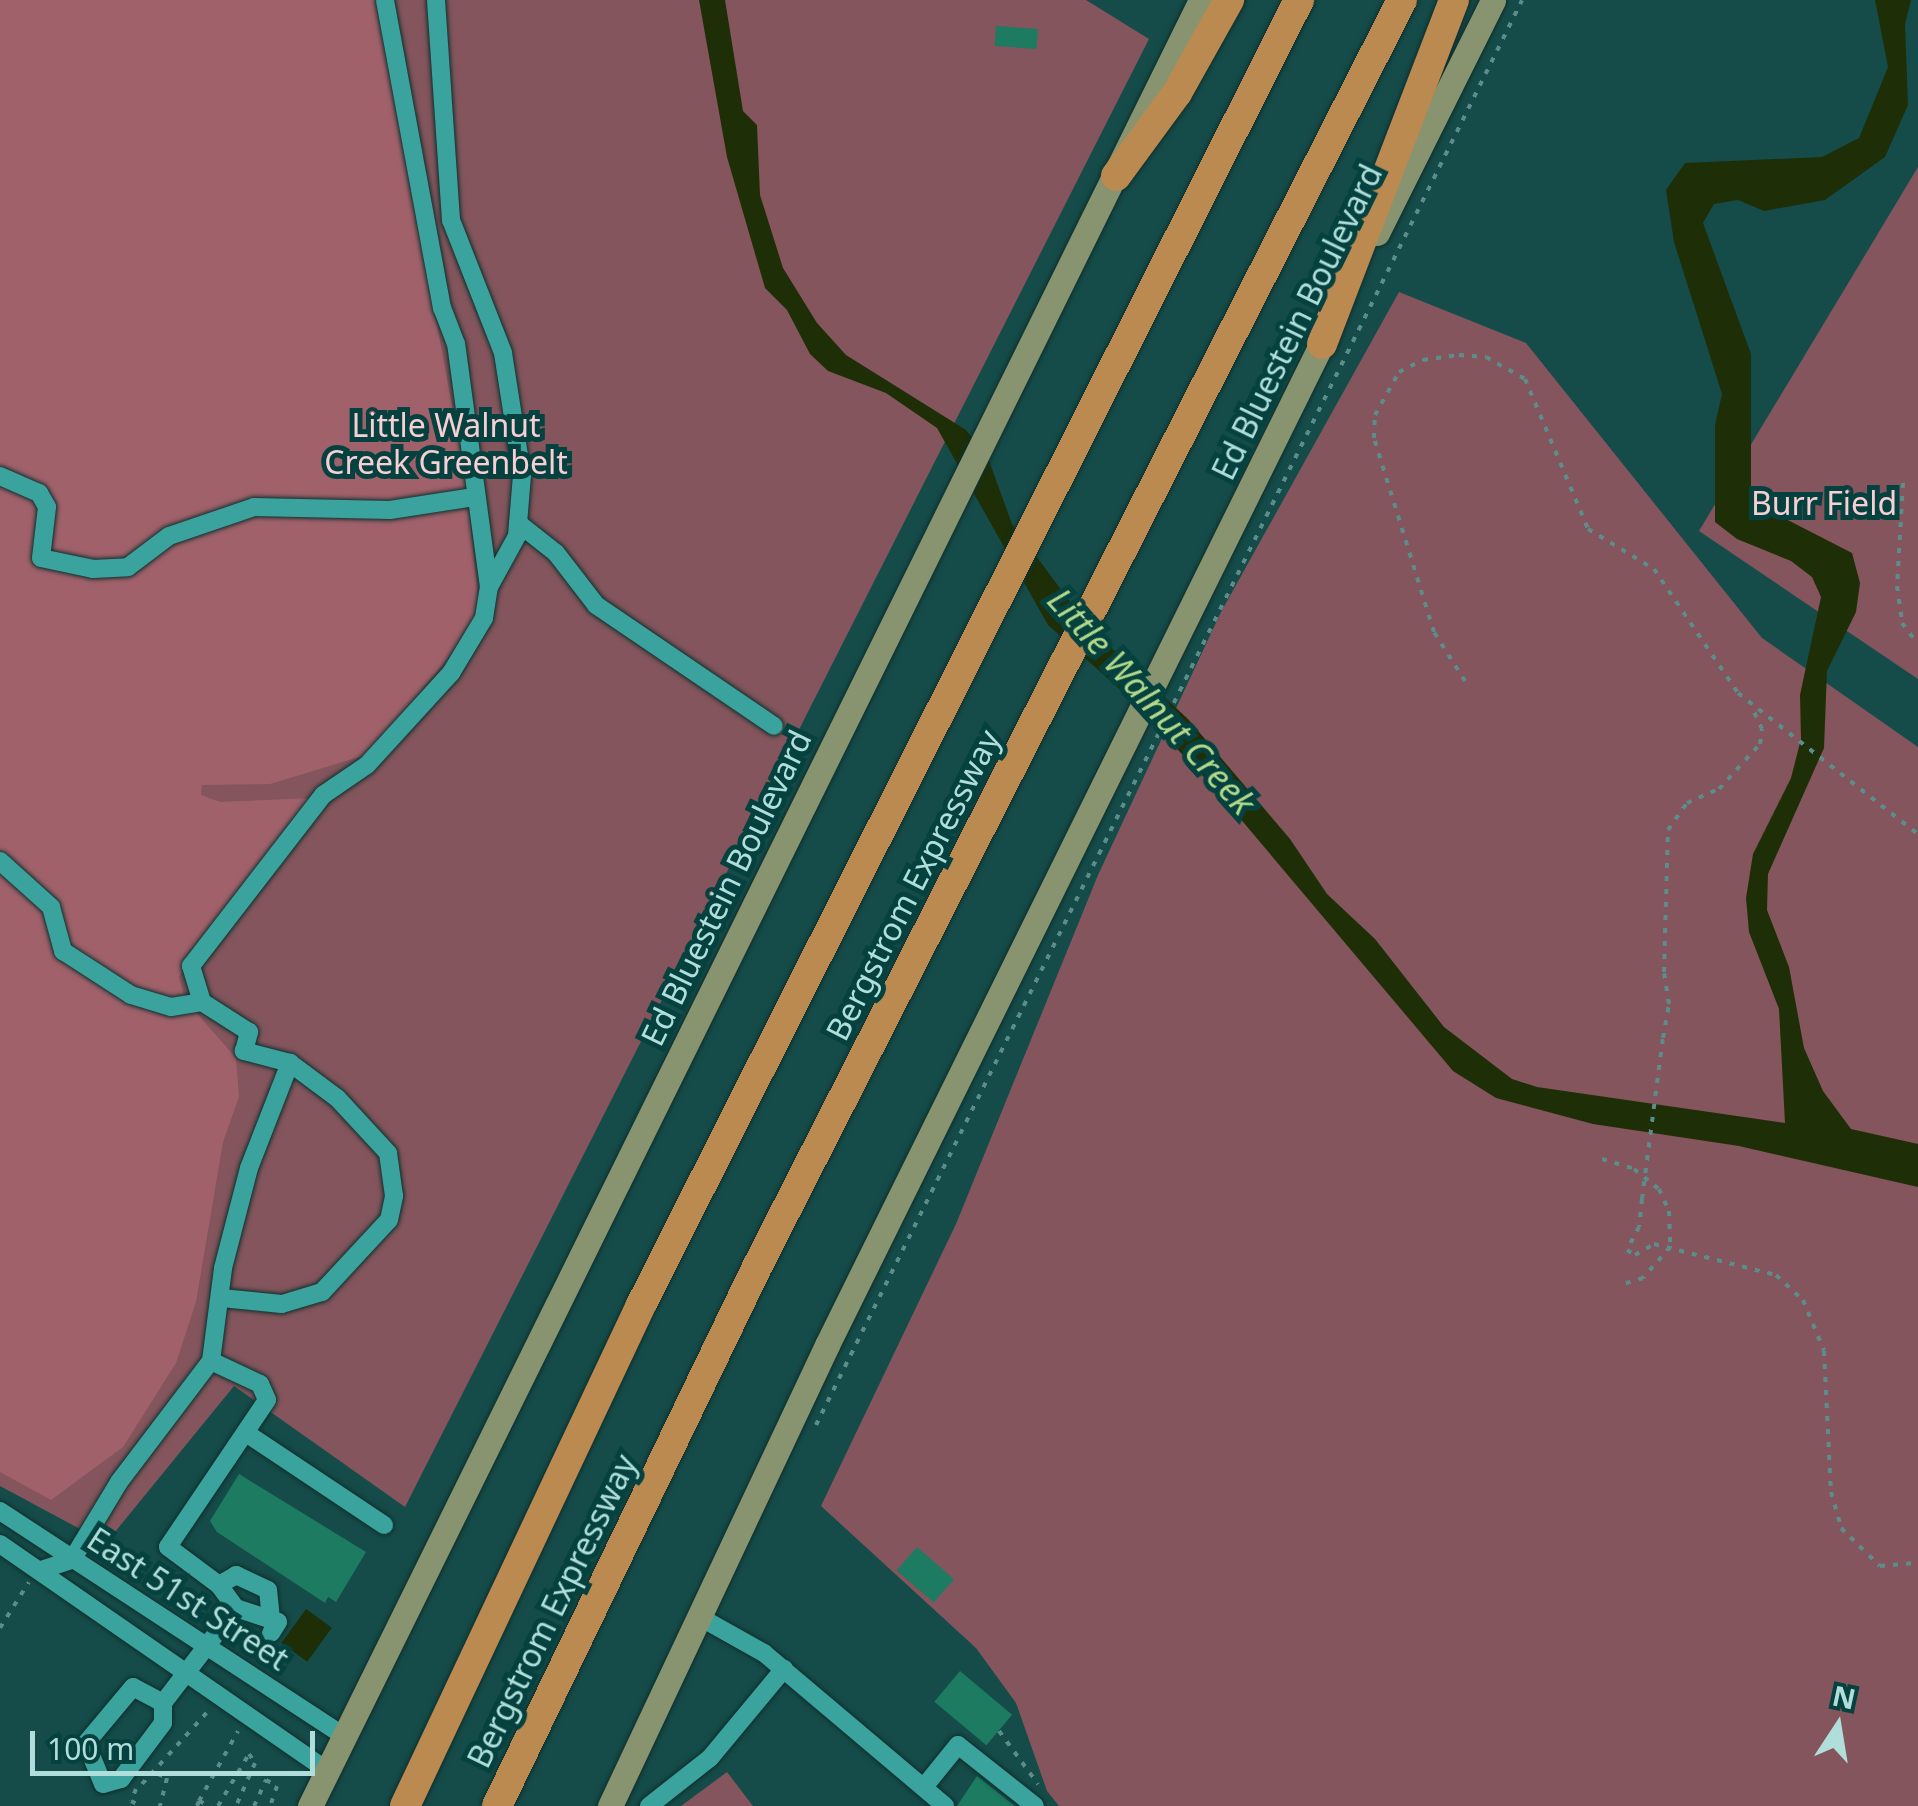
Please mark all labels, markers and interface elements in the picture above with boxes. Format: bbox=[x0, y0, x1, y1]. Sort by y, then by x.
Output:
street label: Ed Bluestein Boulevard bbox=[1204, 158, 1390, 486]
park label: Little Walnut Creek Greenbelt bbox=[324, 407, 568, 482]
park label: Burr Field bbox=[1751, 484, 1897, 522]
water label: Little Walnut Creek bbox=[1039, 579, 1265, 823]
street label: Bergstrom Expressway bbox=[818, 723, 1008, 1047]
street label: Ed Bluestein Boulevard bbox=[633, 724, 819, 1052]
street label: Bergstrom Expressway bbox=[459, 1448, 645, 1774]
street label: East 51st Street bbox=[80, 1520, 296, 1678]
north arrow bbox=[1788, 1676, 1888, 1776]
text: N bbox=[1829, 1676, 1859, 1718]
scale bar bbox=[35, 1711, 320, 1773]
text: 100 m bbox=[47, 1728, 134, 1769]

